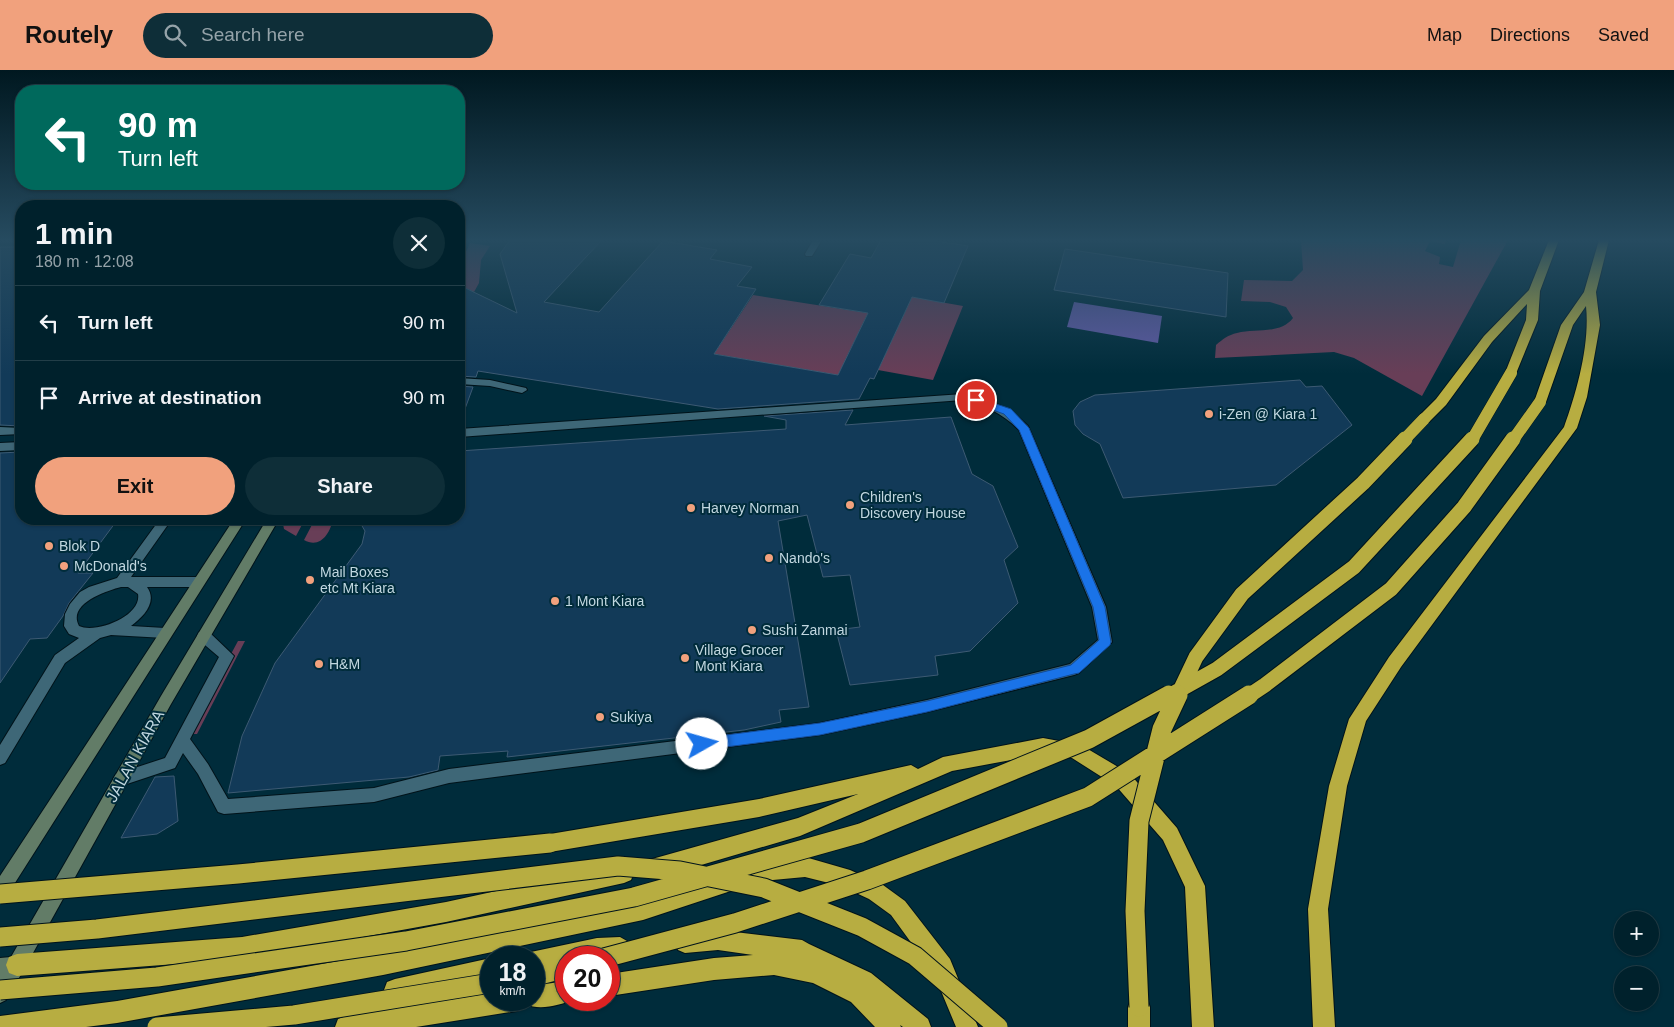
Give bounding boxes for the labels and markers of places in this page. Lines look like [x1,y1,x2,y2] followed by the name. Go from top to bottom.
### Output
[955,379,997,421] pin
[1219,406,1317,422] place label: i-Zen @ Kiara 1
[1203,408,1215,420] marker: i-Zen @ Kiara 1
[860,489,966,521] place label: Children's Discovery House
[844,499,856,511] marker: Children's Discovery House
[701,500,799,516] place label: Harvey Norman
[685,502,697,514] marker: Harvey Norman
[59,538,100,554] place label: Blok D
[43,540,55,552] marker: Blok D
[779,550,830,566] place label: Nando's
[763,552,775,564] marker: Nando's
[74,558,147,574] place label: McDonald's
[58,560,70,572] marker: McDonald's
[320,564,395,596] place label: Mail Boxes etc Mt Kiara
[304,574,316,586] marker: Mail Boxes etc Mt Kiara
[565,593,645,609] place label: 1 Mont Kiara
[549,595,561,607] marker: 1 Mont Kiara
[762,622,848,638] place label: Sushi Zanmai
[746,624,758,636] marker: Sushi Zanmai
[695,642,784,674] place label: Village Grocer Mont Kiara
[679,652,691,664] marker: Village Grocer Mont Kiara
[329,656,360,672] place label: H&M
[313,658,325,670] marker: H&M
[610,709,652,725] place label: Sukiya
[594,711,606,723] marker: Sukiya

